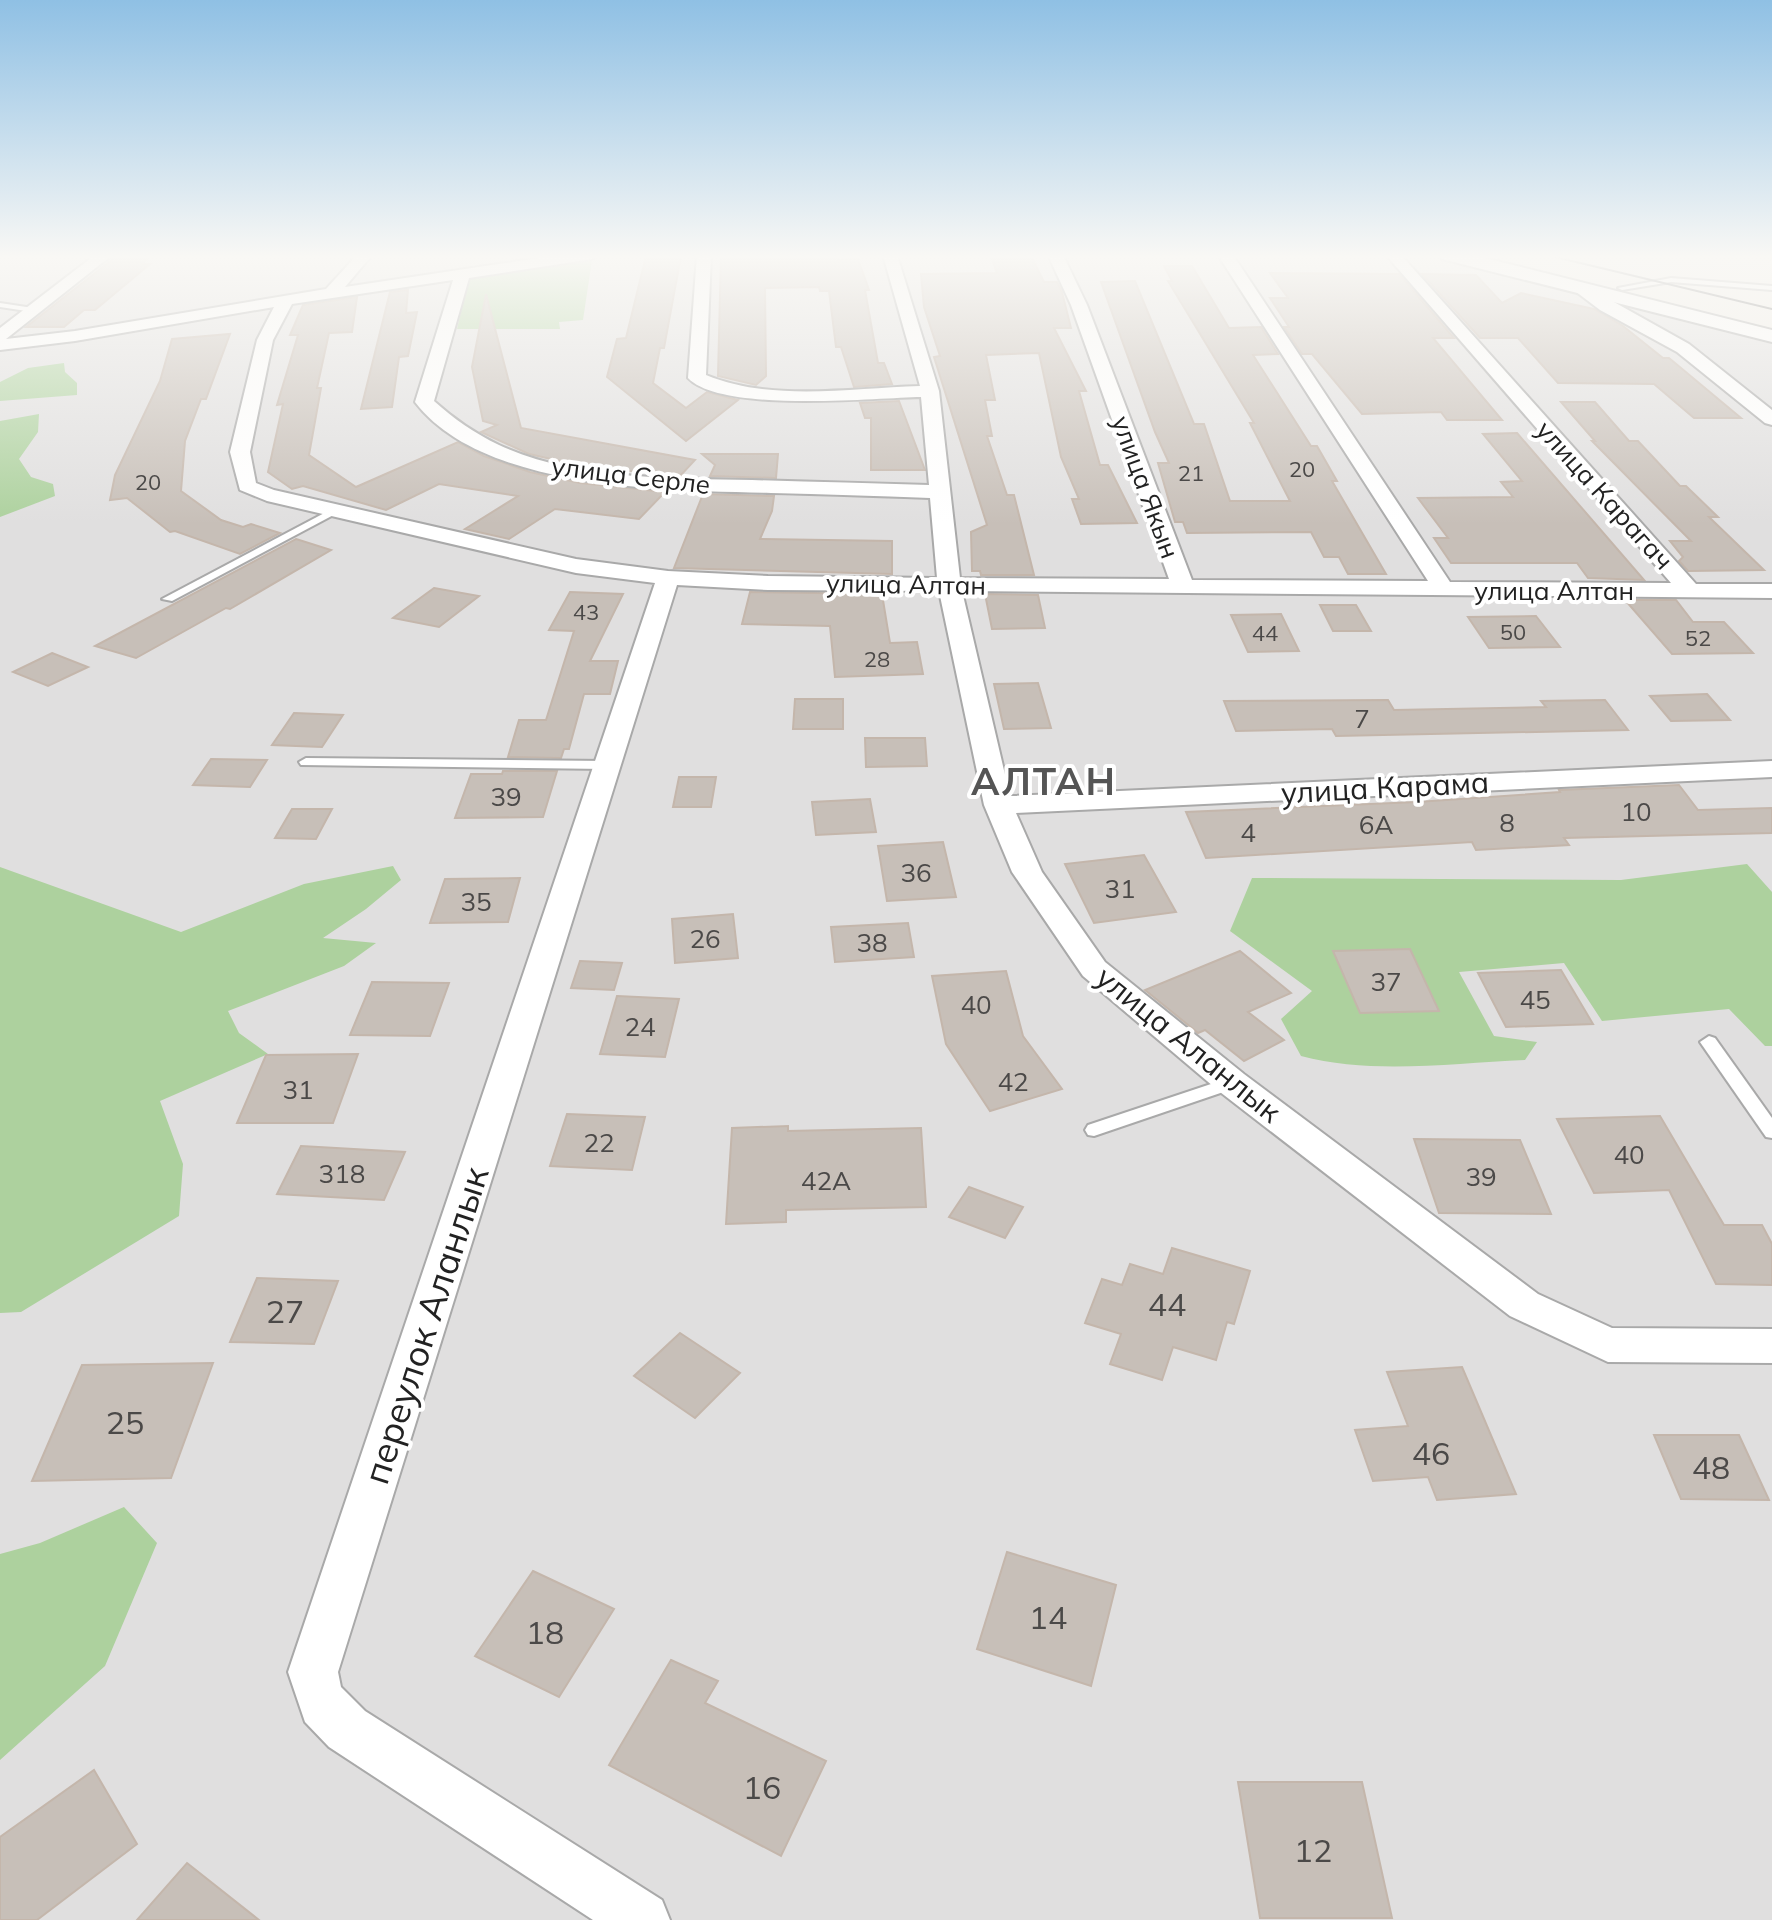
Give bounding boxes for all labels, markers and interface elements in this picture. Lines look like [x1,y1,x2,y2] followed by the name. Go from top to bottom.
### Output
[1105,411,1187,563] street label: улица Якын
[1529,414,1681,576] street label: улица Карагач
[550,449,712,501] street label: улица Серле
[1289,455,1315,483] house number: 20
[1178,459,1204,487] house number: 21
[135,468,161,496] house number: 20
[826,566,986,602] street label: улица Алтан
[1474,574,1634,607] street label: улица Алтан
[573,598,599,626] house number: 43
[1500,618,1526,646] house number: 50
[1252,619,1278,647] house number: 44
[1685,624,1711,652] house number: 52
[864,645,890,673] house number: 28
[1354,702,1370,735] house number: 7
[971,757,1117,805] district label: АЛТАН
[1280,763,1490,811] street label: улица Карама
[490,780,522,813] house number: 39
[1620,795,1652,828] house number: 10
[1499,806,1515,839] house number: 8
[1359,808,1393,841] house number: 6А
[1240,816,1256,849] house number: 4
[900,856,932,889] house number: 36
[1104,872,1136,905] house number: 31
[460,885,492,918] house number: 35
[689,922,721,955] house number: 26
[856,926,888,959] house number: 38
[1089,958,1290,1131] street label: улица Аланлык
[1370,965,1402,998] house number: 37
[1519,983,1551,1016] house number: 45
[960,988,992,1021] house number: 40
[624,1010,656,1043] house number: 24
[997,1065,1029,1098] house number: 42
[282,1073,314,1106] house number: 31
[583,1126,615,1159] house number: 22
[1613,1138,1645,1171] house number: 40
[319,1157,365,1190] house number: 318
[353,1160,498,1489] street label: переулок Аланлык
[1465,1160,1497,1193] house number: 39
[801,1164,851,1197] house number: 42А
[1148,1284,1186,1324] house number: 44
[266,1291,304,1331] house number: 27
[106,1402,144,1442] house number: 25
[1412,1433,1450,1473] house number: 46
[1692,1447,1730,1487] house number: 48
[1029,1597,1067,1637] house number: 14
[526,1612,564,1652] house number: 18
[743,1767,781,1807] house number: 16
[1294,1830,1332,1870] house number: 12

